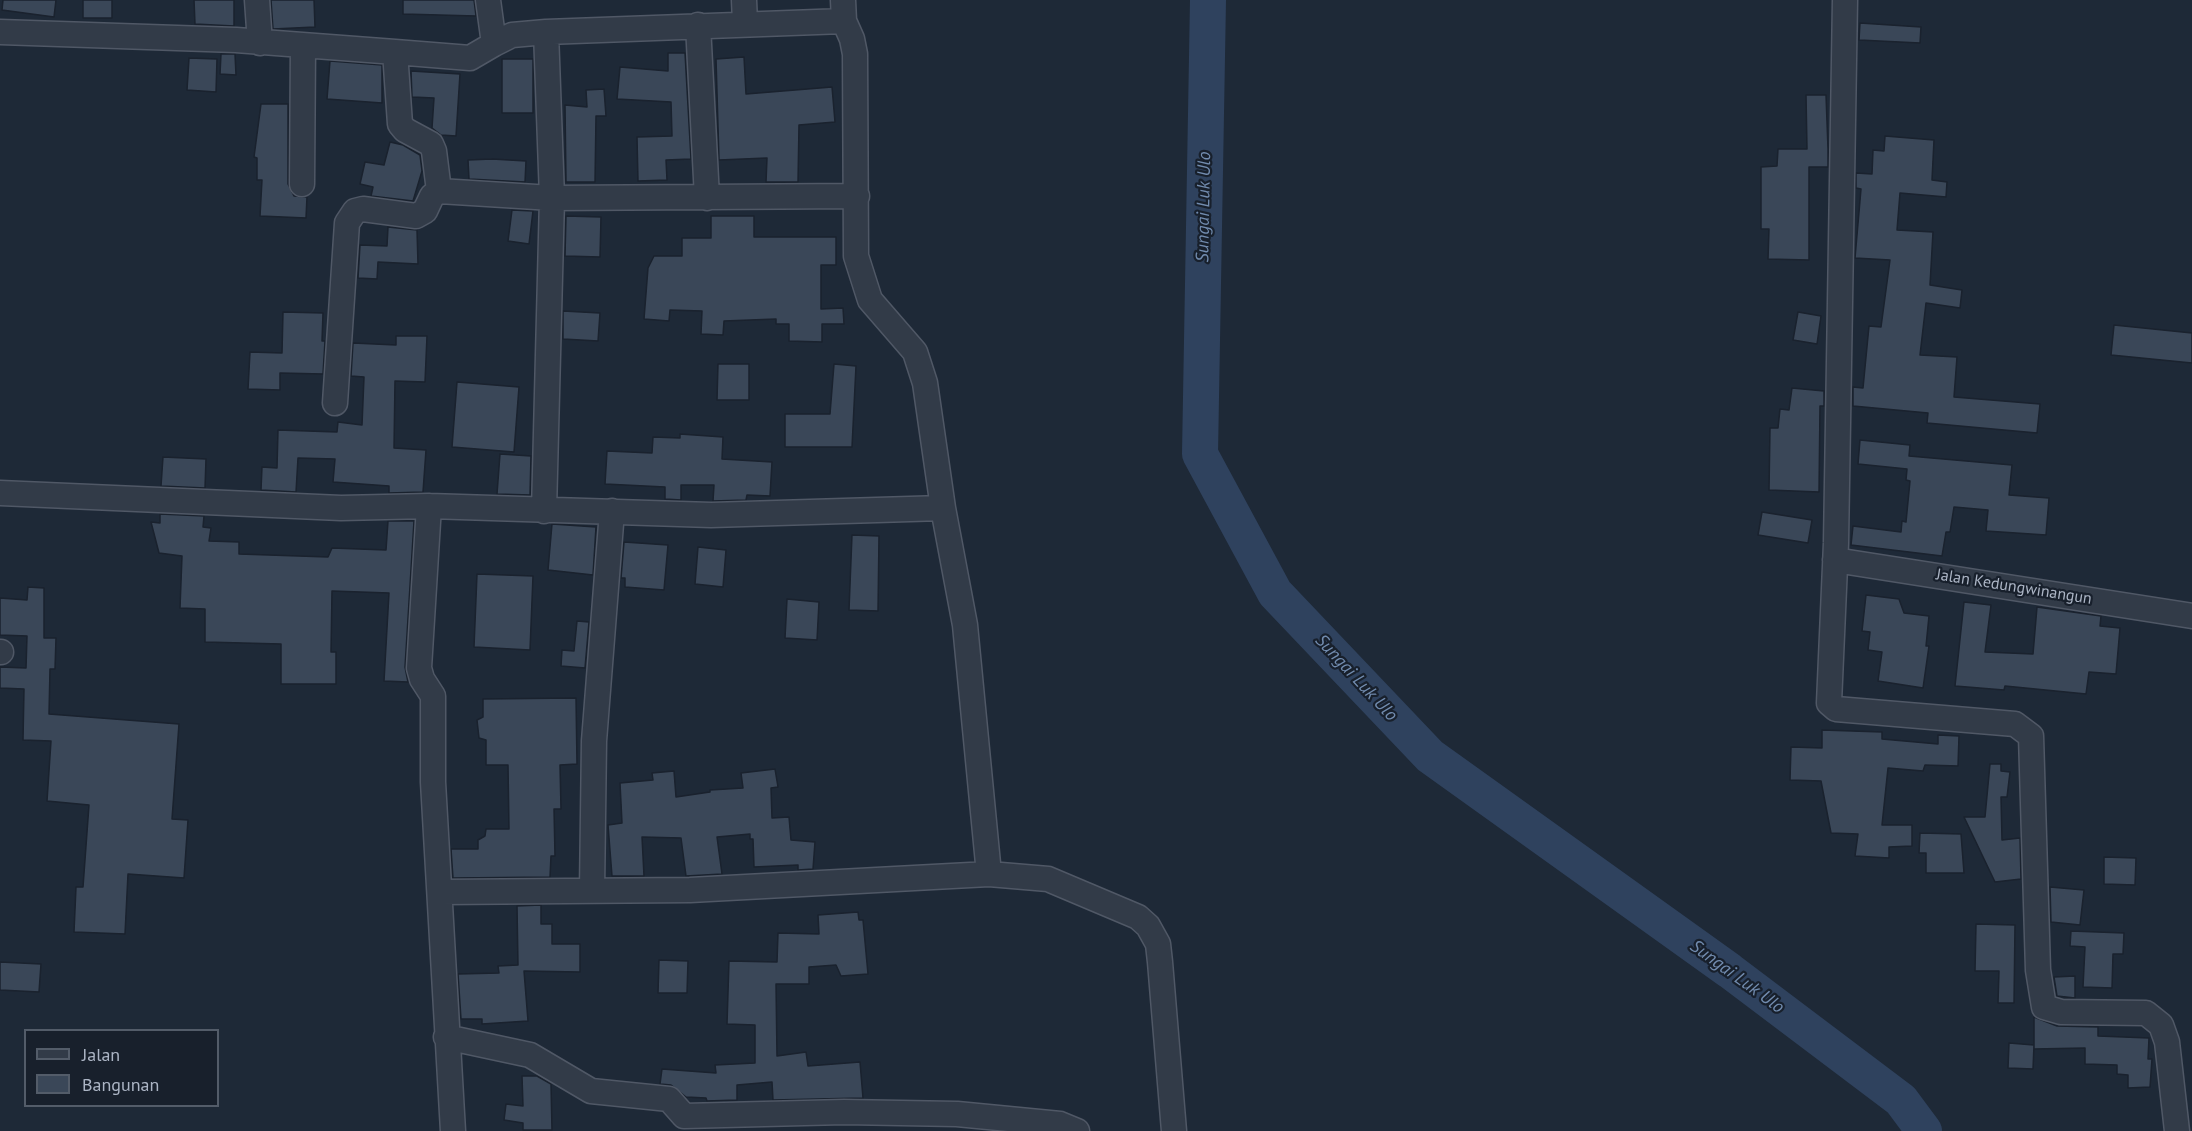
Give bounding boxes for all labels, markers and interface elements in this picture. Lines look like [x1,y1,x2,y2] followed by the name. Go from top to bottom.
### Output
[1192,151,1216,263] water label: Sungai Luk Ulo
[1935,565,2093,609] street label: Jalan Kedungwinangun
[1310,630,1402,726] water label: Sungai Luk Ulo
[1686,936,1788,1018] water label: Sungai Luk Ulo
[24,1029,219,1107] legend
[82,1043,120,1066] text: Jalan
[82,1073,159,1096] text: Bangunan

